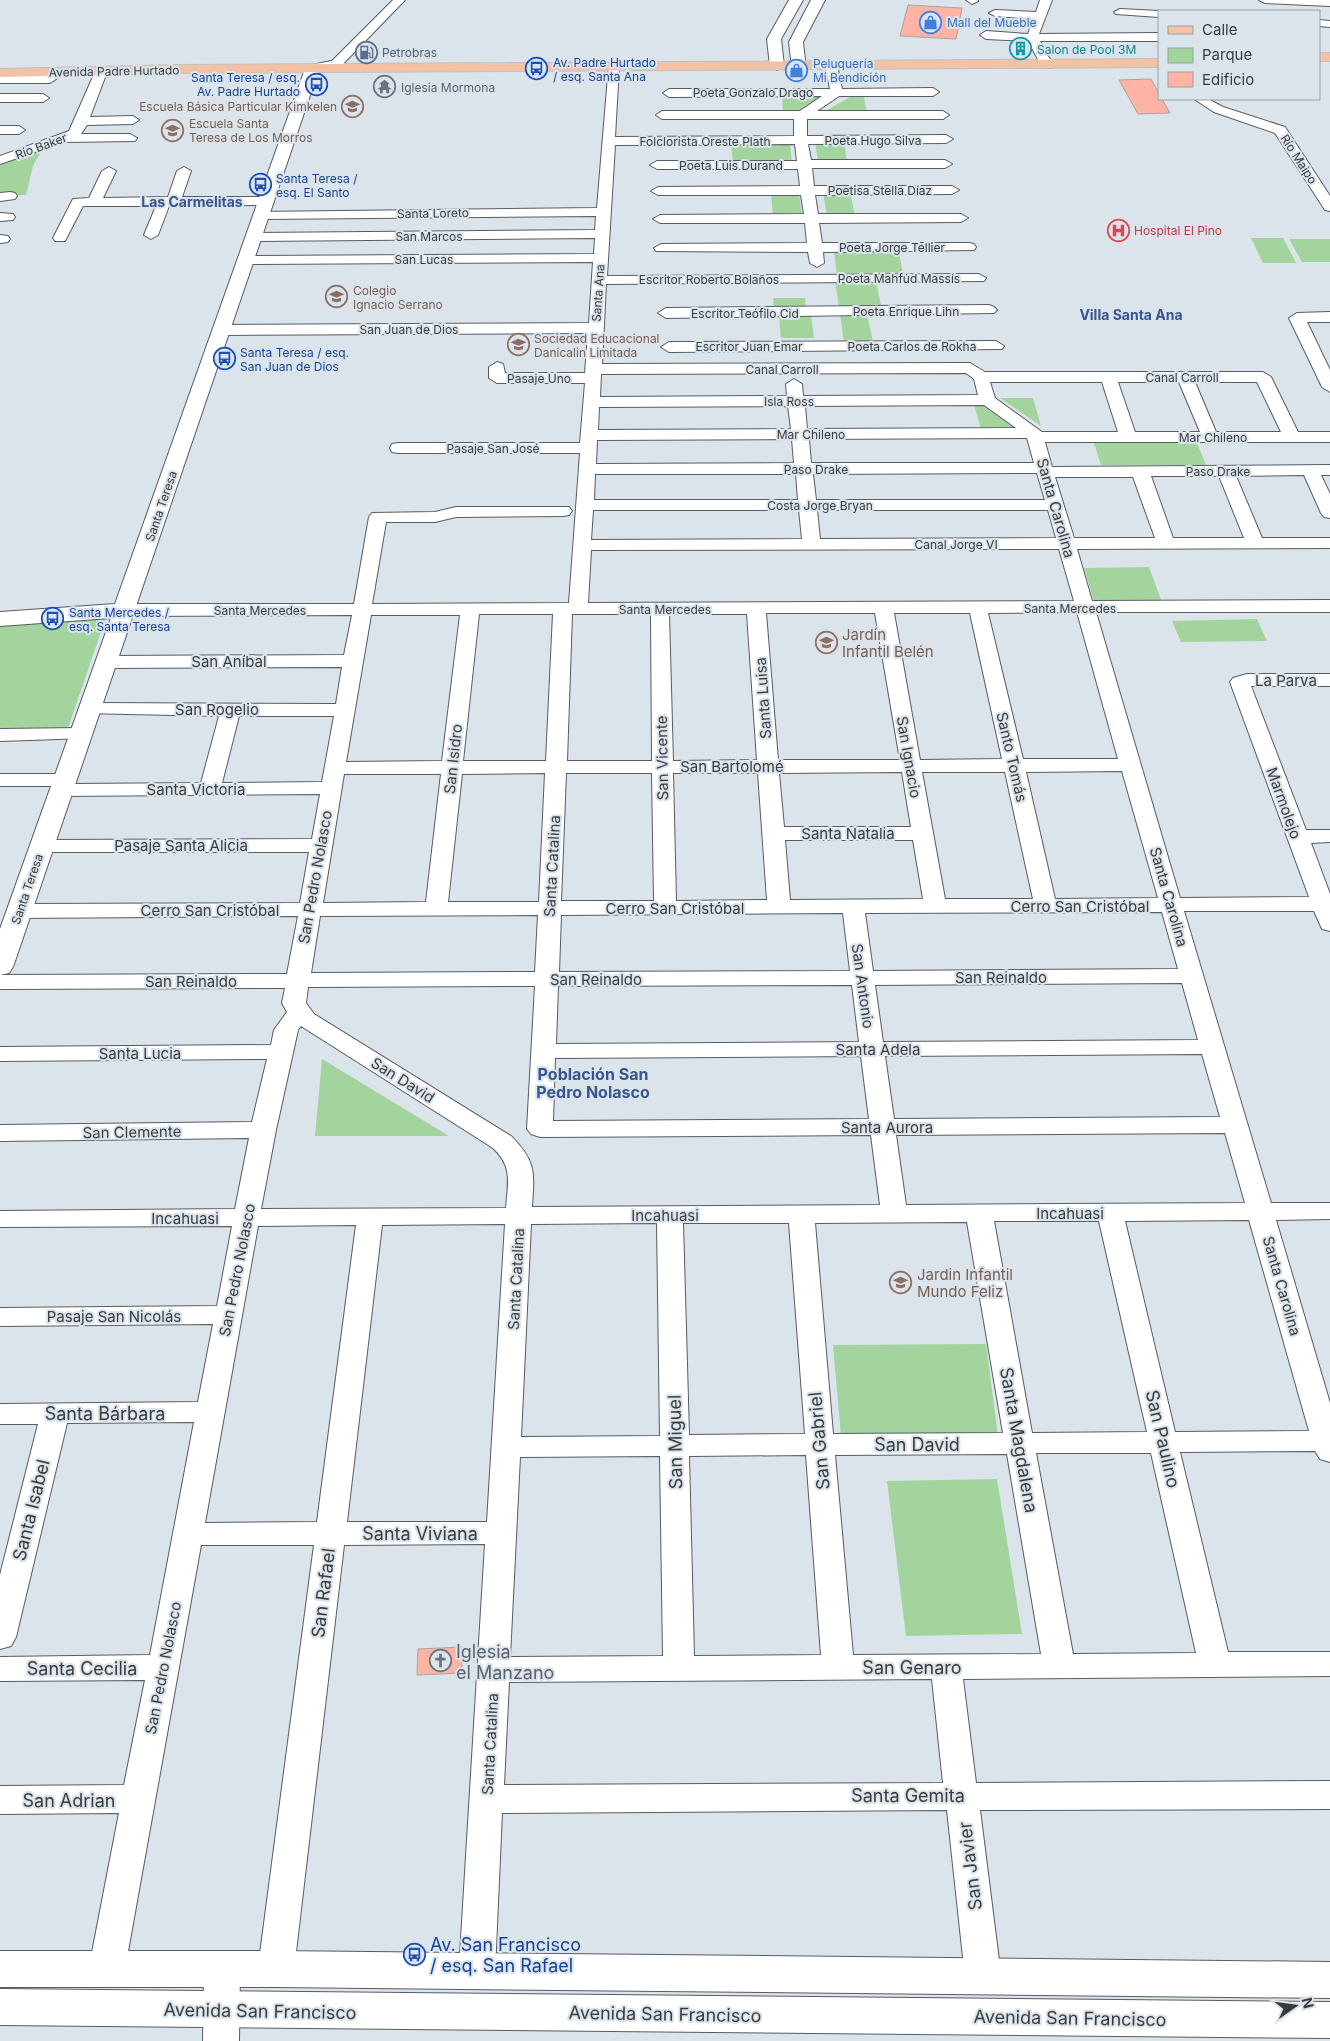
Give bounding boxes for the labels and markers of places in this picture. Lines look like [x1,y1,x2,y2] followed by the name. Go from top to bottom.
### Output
[919,10,943,34] shop icon: Mall del Mueble
[947,15,1037,30] place label: Mall del Mueble
[1009,37,1033,61] building icon: Salon de Pool 3M
[354,40,378,64] fuel station icon: Petrobras
[1037,42,1136,57] place label: Salon de Pool 3M
[382,45,437,60] place label: Petrobras
[553,55,656,84] place label: Av. Padre Hurtado / esq. Santa Ana
[813,56,886,85] place label: Peluquería Mi Bendición
[525,57,549,81] bus stop icon: Av. Padre Hurtado / esq. Santa Ana
[785,58,809,82] shop icon: Peluquería Mi Bendición
[191,70,300,99] place label: Santa Teresa / esq. Av. Padre Hurtado
[304,72,328,96] bus stop icon: Santa Teresa / esq. Av. Padre Hurtado
[373,75,397,99] temple icon: Iglesia Mormona
[401,80,495,95] place label: Iglesia Mormona
[341,94,365,118] school or university icon: Escuela Básica Particular Kimkelen
[139,99,337,114] place label: Escuela Básica Particular Kimkelen
[189,116,313,145] place label: Escuela Santa Teresa de Los Morros
[161,118,185,142] school or university icon: Escuela Santa Teresa de Los Morros
[276,171,358,200] place label: Santa Teresa / esq. El Santo
[248,173,272,197] bus stop icon: Santa Teresa / esq. El Santo
[1106,218,1130,242] hospital icon: Hospital El Pino
[1134,223,1222,238] place label: Hospital El Pino
[353,283,443,312] place label: Colegio Ignacio Serrano
[325,285,349,309] school or university icon: Colegio Ignacio Serrano
[534,331,660,360] place label: Sociedad Educacional Danicalin Limitada
[506,333,530,357] school or university icon: Sociedad Educacional Danicalin Limitada
[240,345,349,374] place label: Santa Teresa / esq. San Juan de Dios
[212,347,236,371] bus stop icon: Santa Teresa / esq. San Juan de Dios
[69,605,170,634] place label: Santa Mercedes / esq. Santa Teresa
[41,607,65,631] bus stop icon: Santa Mercedes / esq. Santa Teresa
[842,625,934,661] place label: Jardín Infantil Belén
[814,631,838,655] school or university icon: Jardín Infantil Belén
[917,1265,1013,1301] place label: Jardin Infantil Mundo Feliz
[889,1271,913,1295] school or university icon: Jardin Infantil Mundo Feliz
[456,1641,554,1683] place label: Iglesia el Manzano
[428,1649,452,1673] church icon: Iglesia el Manzano
[430,1934,581,1976] place label: Av. San Francisco / esq. San Rafael
[402,1942,426,1966] bus stop icon: Av. San Francisco / esq. San Rafael

